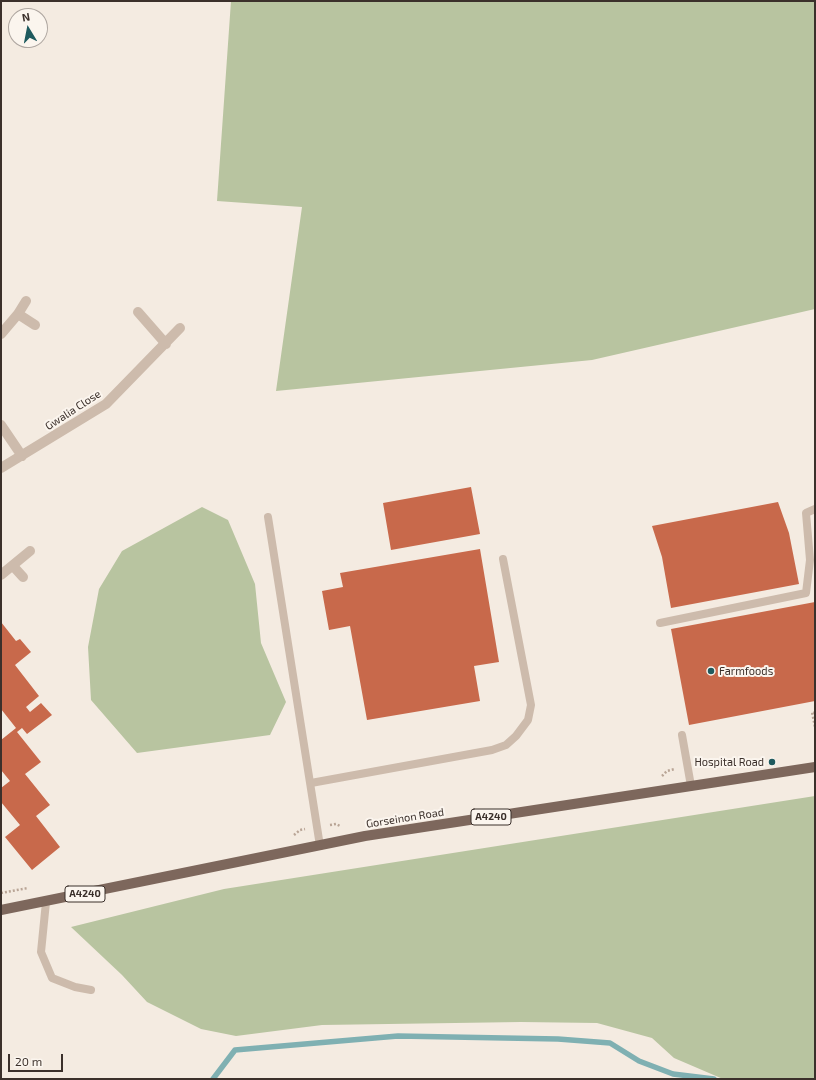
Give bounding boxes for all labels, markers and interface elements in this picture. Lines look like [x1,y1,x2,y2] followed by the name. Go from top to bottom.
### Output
[8,8,48,48] north arrow
[21,10,31,24] text: N
[43,387,103,433] street label: Gwalia Close
[719,664,773,678] place label: Farmfoods
[706,666,716,676] marker: Farmfoods
[694,755,764,769] place label: Hospital Road
[767,757,777,767] marker: Hospital Road
[365,805,445,831] street label: Gorseinon Road
[471,809,511,825] road number: A4240
[65,886,105,902] road number: A4240
[10,1046,65,1072] scale bar
[15,1054,42,1068] text: 20 m

